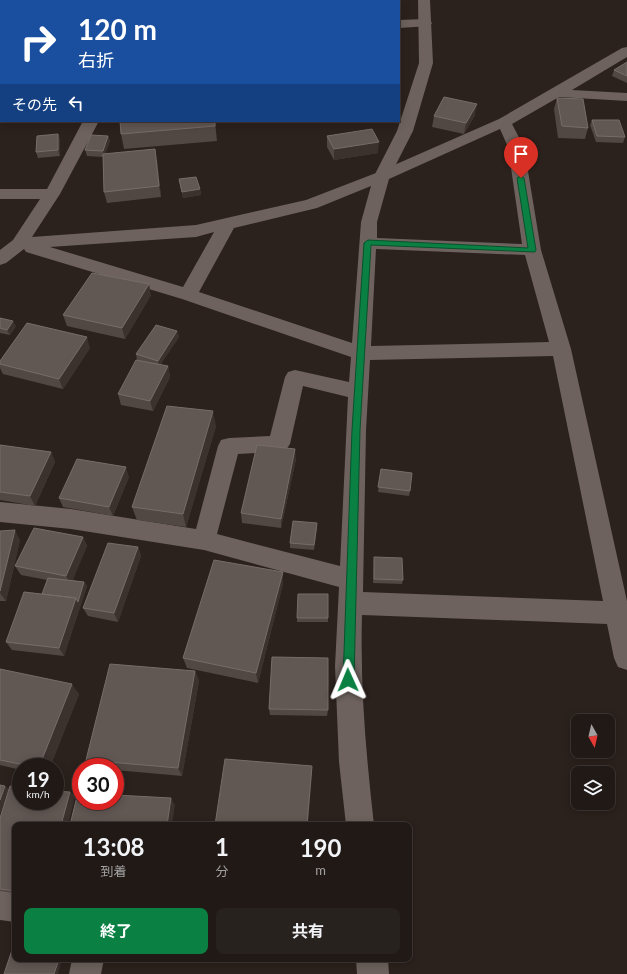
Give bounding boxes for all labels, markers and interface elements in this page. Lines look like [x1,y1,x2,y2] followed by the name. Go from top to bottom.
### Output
[78,12,157,46] text: 120 m
[12,16,64,68] icon: right
[78,49,114,71] text: 右折
[65,92,87,114] icon: left
[12,95,57,113] text: その先
[504,137,538,178] pin
[510,143,532,165] icon: arrive
[327,659,369,701] position arrow
[571,714,615,758] north arrow
[571,714,615,810] map controls
[72,758,124,810] speed limit sign: 30
[571,766,615,810] button: layers
[26,767,50,791] text: 19
[26,788,50,800] text: km/h
[83,832,144,861] text: 13:08
[215,832,229,861] text: 1
[300,833,341,862] text: 190
[315,862,326,878] text: m
[101,863,127,879] text: 到着
[216,863,229,879] text: 分
[24,908,208,954] button: 終了
[216,908,400,954] button: 共有

